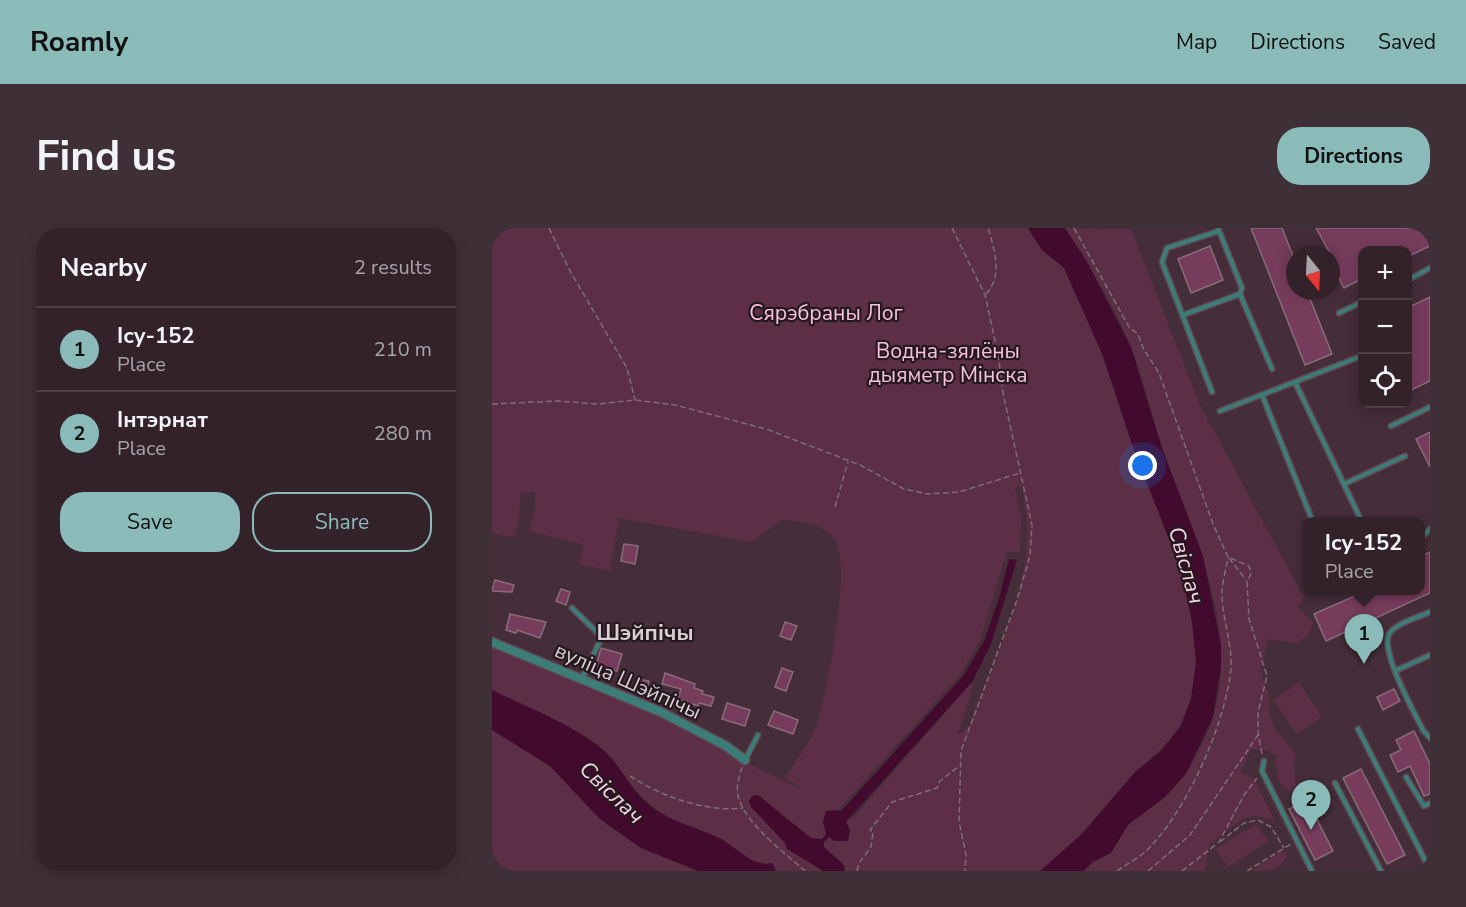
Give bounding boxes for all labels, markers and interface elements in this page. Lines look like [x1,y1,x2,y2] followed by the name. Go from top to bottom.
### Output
[30,23,128,61] text: Roamly
[1176,28,1217,56] text: Map
[1250,28,1345,56] text: Directions
[1378,28,1436,56] text: Saved
[1277,127,1430,185] button: Directions
[36,128,176,185] text: Find us
[1286,246,1340,300] north arrow
[1358,246,1412,408] map controls
[1358,246,1412,300] button: +
[60,250,147,285] text: Nearby
[354,254,432,281] text: 2 results
[749,299,903,327] park label: Сярэбраны Лог
[1358,300,1412,354] button: −
[117,321,195,351] text: Ісу-152
[74,336,86,363] text: 1
[374,336,432,363] text: 210 m
[868,337,1028,389] park label: Водна-зялёны дыяметр Мінска
[117,351,166,378] text: Place
[1358,354,1412,408] button: locate
[117,405,208,435] text: Інтэрнат
[74,420,86,447] text: 2
[374,420,432,447] text: 280 m
[117,435,166,462] text: Place
[1128,451,1157,480] your location
[60,492,240,552] button: Save
[252,492,432,552] button: Share
[1302,517,1425,595] popup
[1161,523,1211,607] water label: Свіслач
[1325,528,1402,558] text: Ісу-152
[1325,558,1374,585] text: Place
[1344,614,1384,664] pin: 1
[596,618,694,648] district label: Шэйпічы
[550,636,706,726] street label: вуліца Шэйпічы
[572,754,650,831] water label: Свіслач
[1292,780,1330,830] pin: 2

